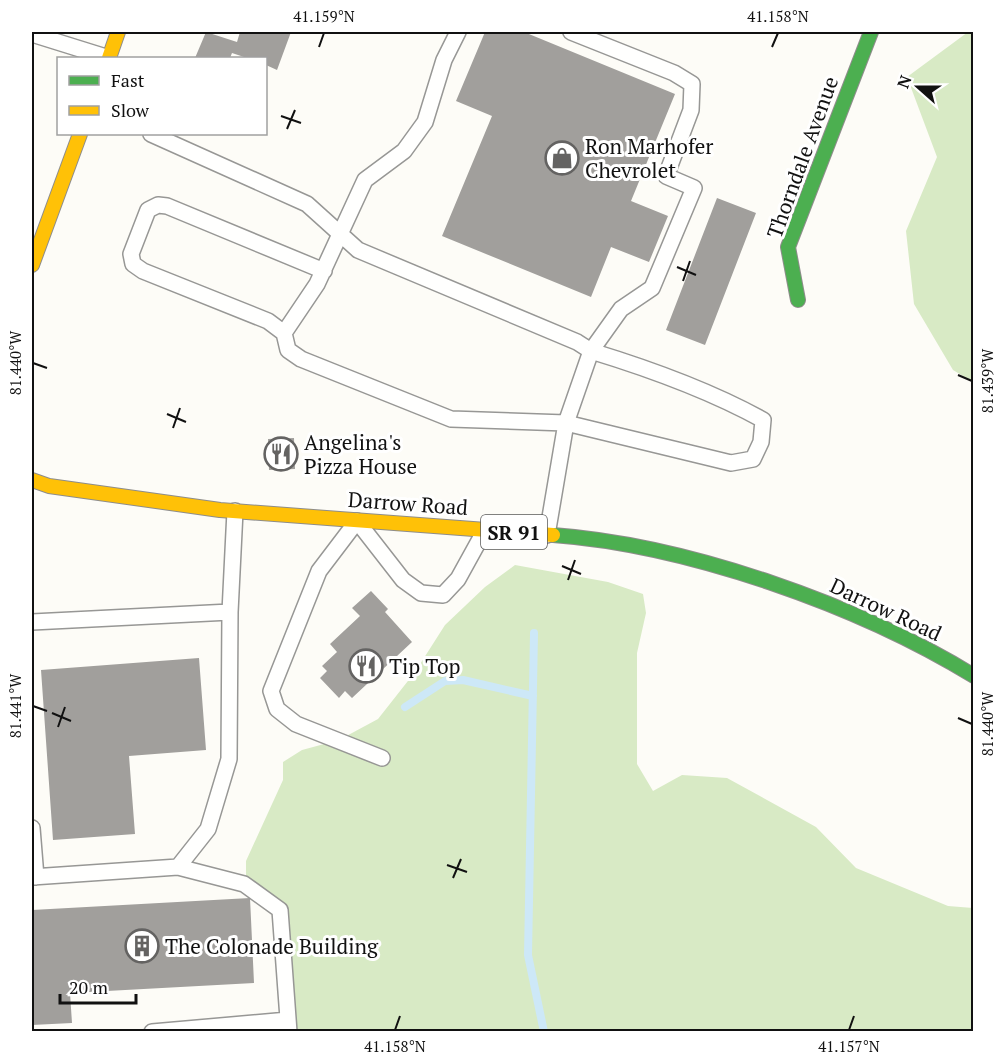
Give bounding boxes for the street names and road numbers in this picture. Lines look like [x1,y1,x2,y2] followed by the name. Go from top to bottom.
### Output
[760,72,844,242] street label: Thorndale Avenue
[347,485,469,521] street label: Darrow Road
[481,515,547,549] road number: SR 91
[826,571,947,647] street label: Darrow Road

